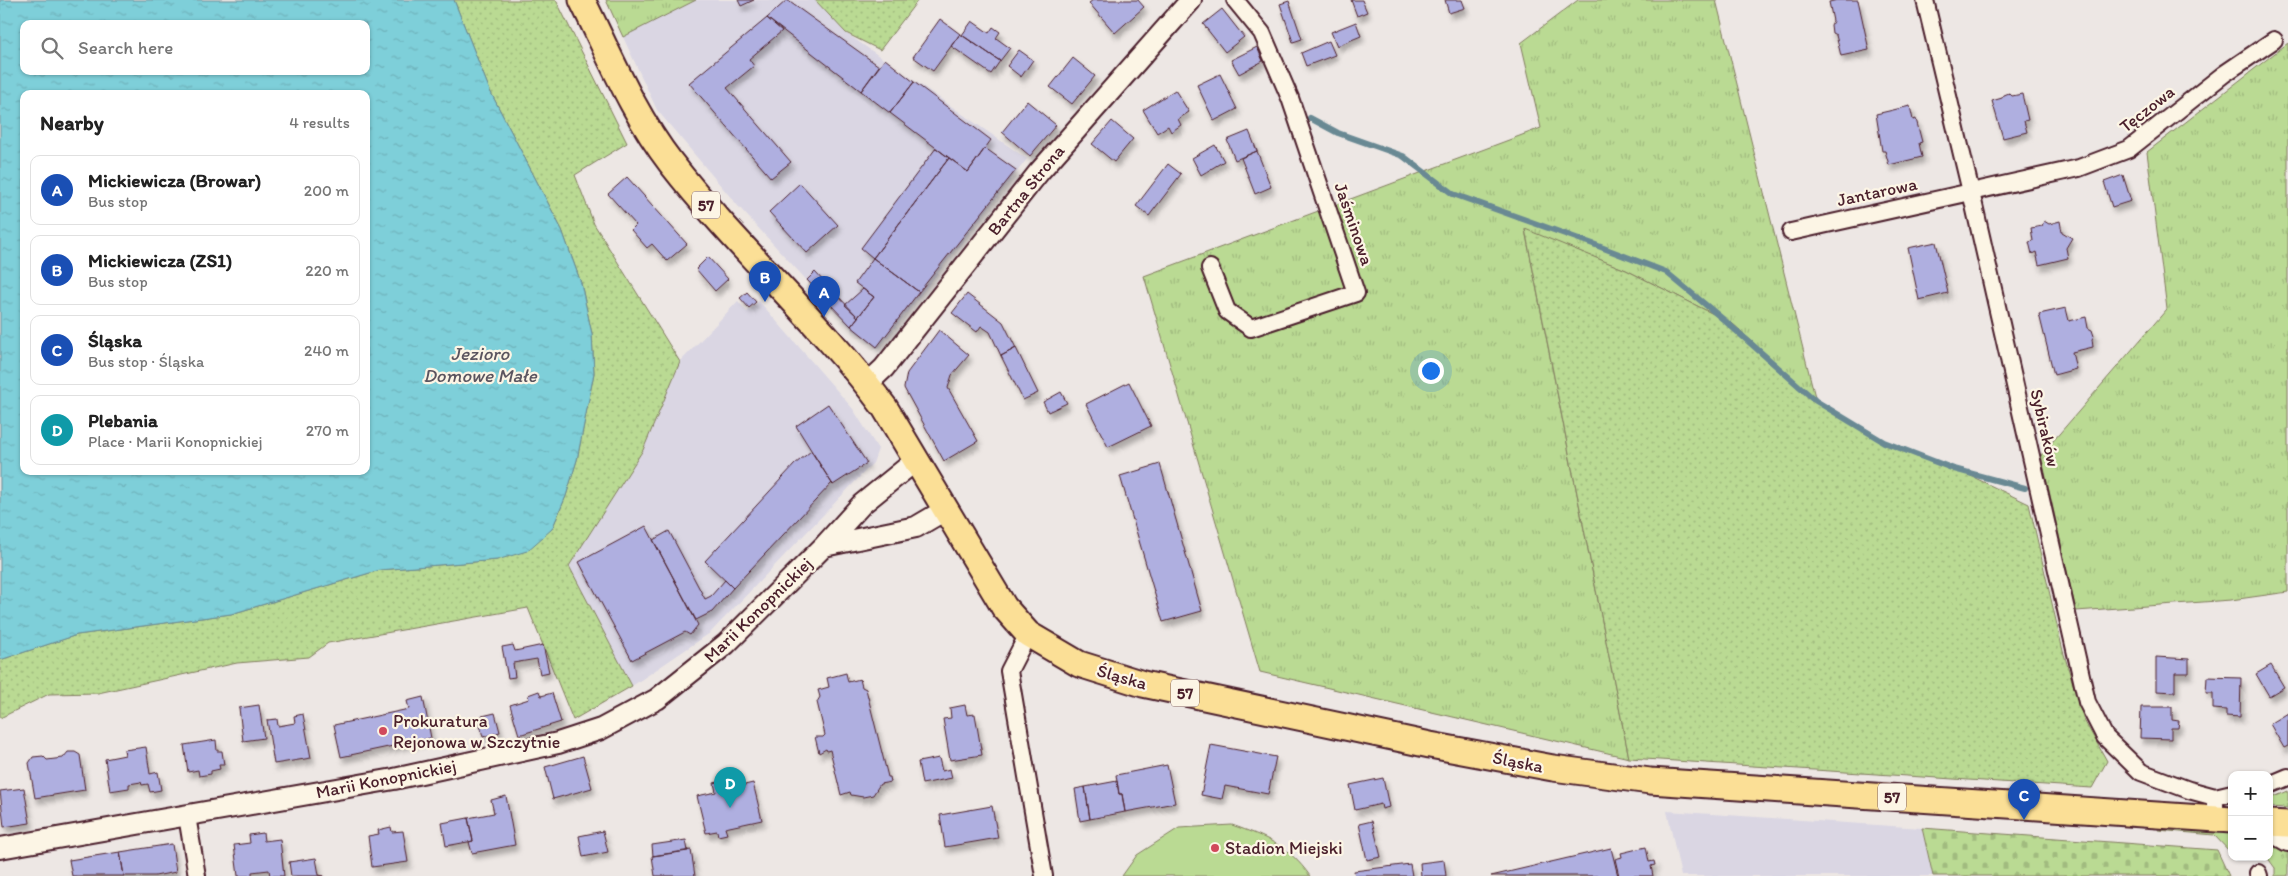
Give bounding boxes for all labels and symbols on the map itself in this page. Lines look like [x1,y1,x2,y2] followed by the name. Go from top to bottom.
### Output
[2115,81,2179,137] street label: Tęczowa
[983,140,1070,240] street label: Bartna Strona
[1835,173,1920,211] street label: Jantarowa
[1330,180,1379,269] street label: Jaśminowa
[692,192,720,218] road number: 57
[749,261,781,302] pin: B
[808,276,840,317] pin: A
[423,342,538,387] water label: Jezioro Domowe Małe
[1418,358,1444,384] your location
[2025,387,2065,469] street label: Sybiraków
[699,553,817,667] street label: Marii Konopnickiej
[1094,659,1150,695] street label: Śląska
[1171,680,1199,706] road number: 57
[393,710,560,753] place label: Prokuratura Rejonowa w Szczytnie
[377,725,389,737] marker: Prokuratura Rejonowa w Szczytnie
[1491,746,1546,778] street label: Śląska
[314,755,458,803] street label: Marii Konopnickiej
[714,767,746,808] pin: D
[2008,779,2040,820] pin: C
[1878,784,1906,810] road number: 57
[1225,837,1343,859] place label: Stadion Miejski
[1209,842,1221,854] marker: Stadion Miejski

